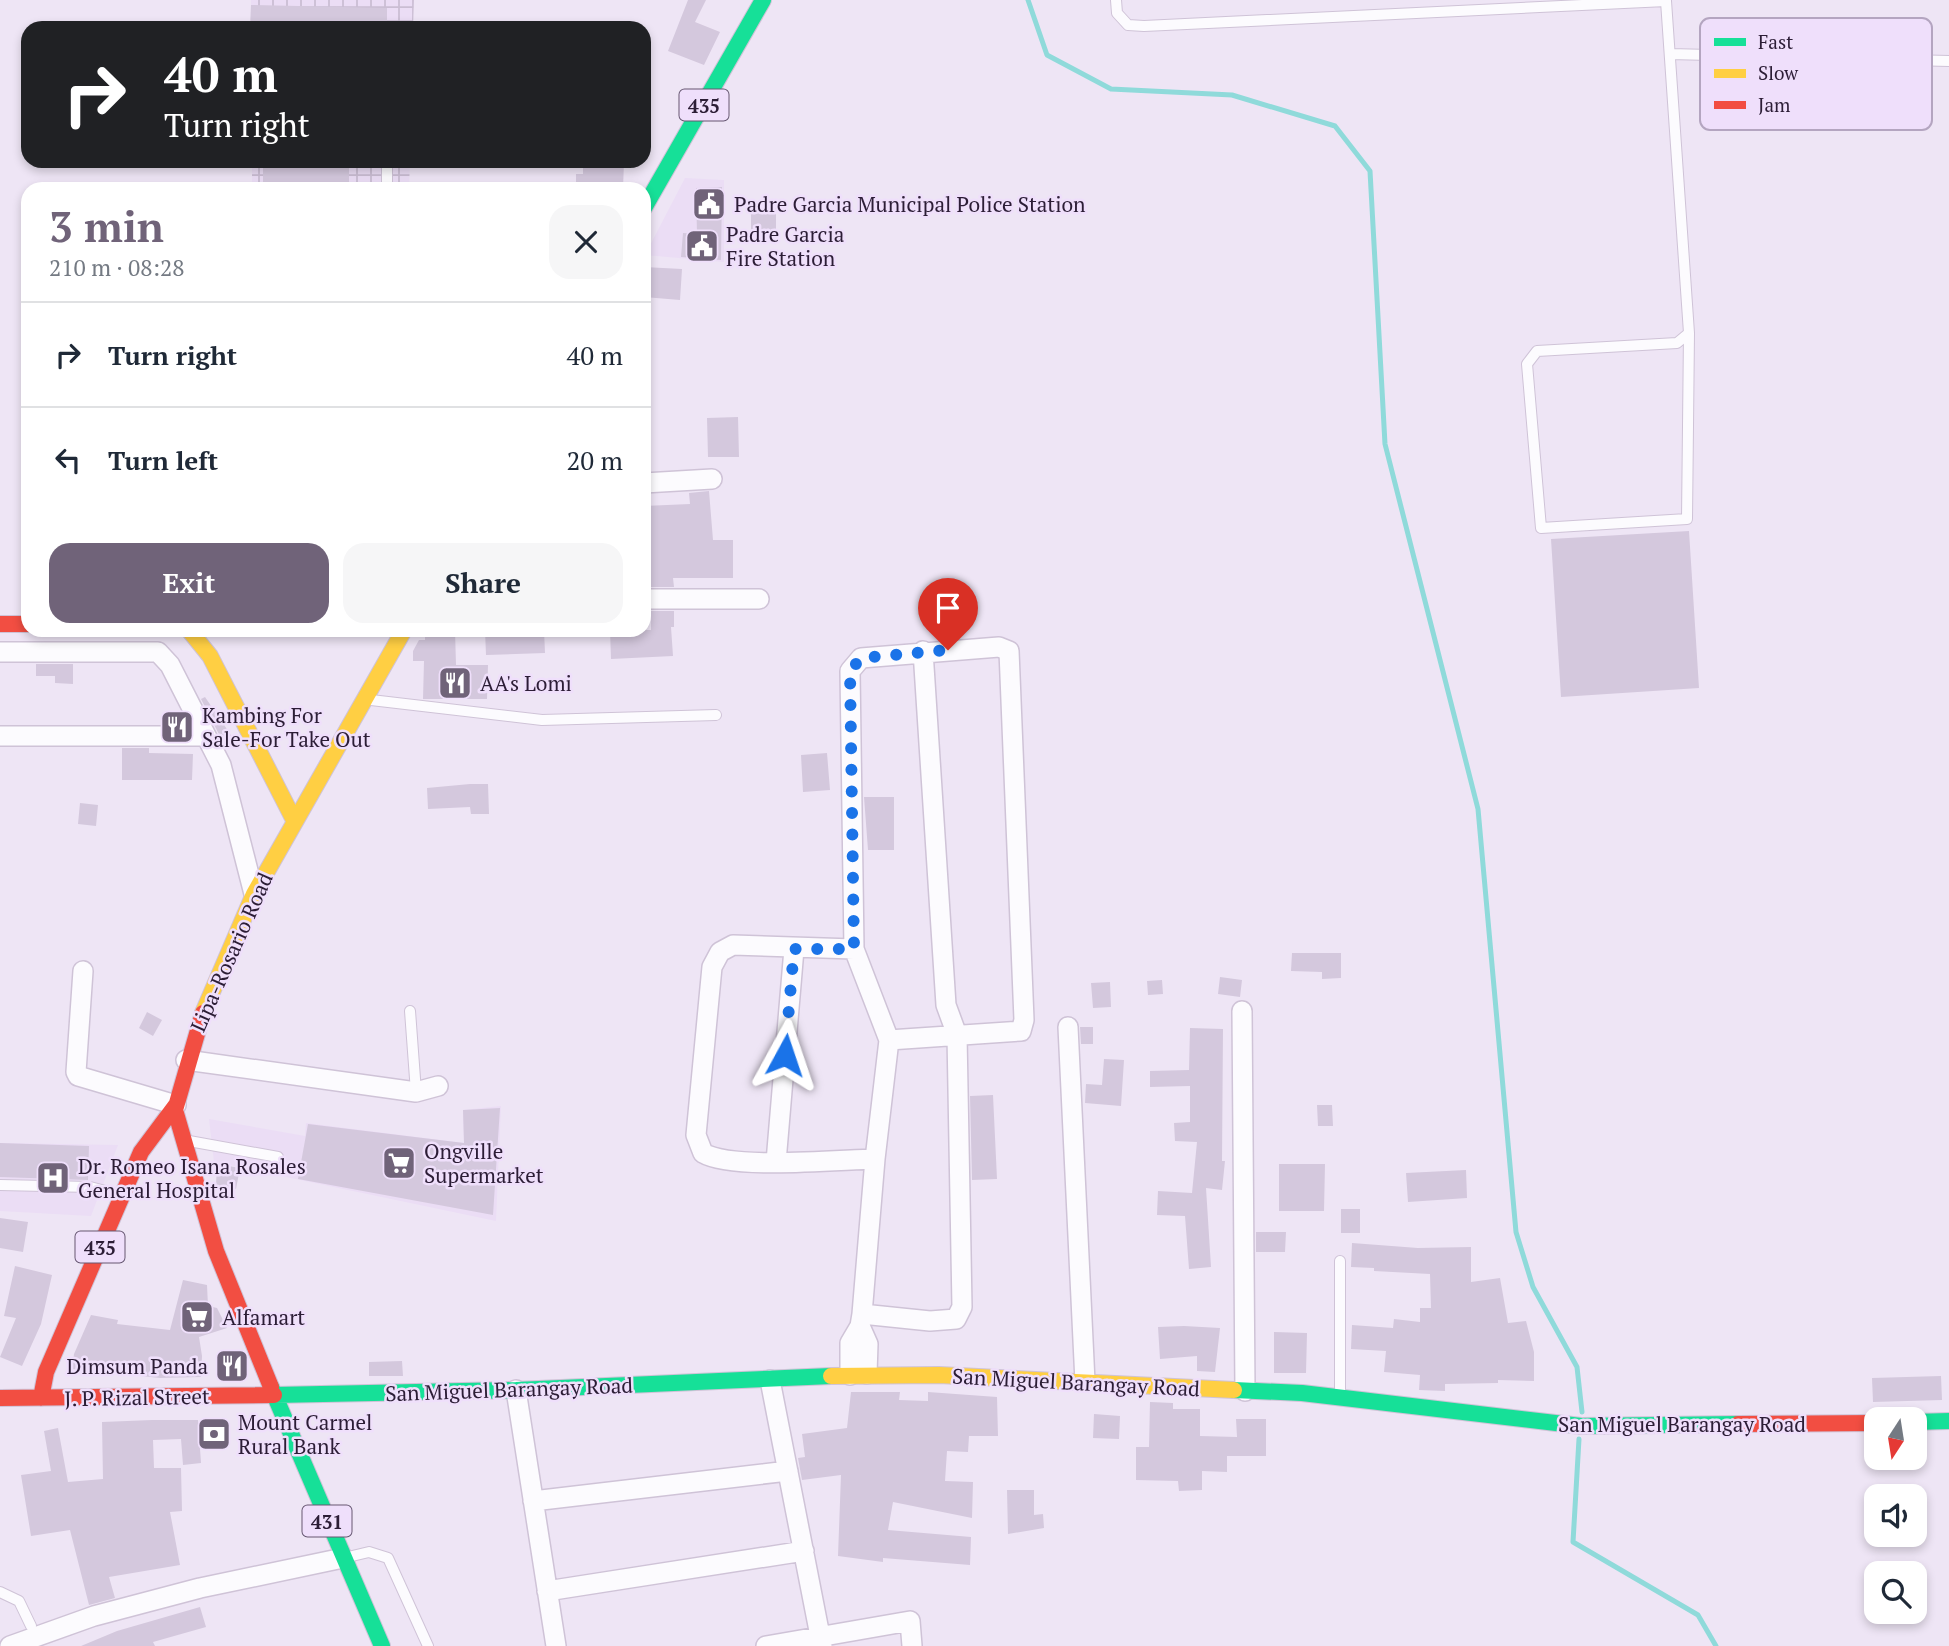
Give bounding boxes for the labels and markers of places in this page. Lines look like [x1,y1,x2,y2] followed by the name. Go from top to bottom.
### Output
[690,185,728,223] public building icon: Padre Garcia Municipal Police Station
[734,190,1086,218] place label: Padre Garcia Municipal Police Station
[726,220,845,272] place label: Padre Garcia Fire Station
[683,227,721,265] public building icon: Padre Garcia Fire Station
[918,578,978,650] pin
[436,664,474,702] restaurant icon: AA's Lomi
[480,669,572,697] place label: AA's Lomi
[202,701,371,753] place label: Kambing For Sale-For Take Out
[158,708,196,746] restaurant icon: Kambing For Sale-For Take Out
[424,1137,544,1189] place label: Ongville Supermarket
[380,1144,418,1182] supermarket icon: Ongville Supermarket
[78,1152,306,1204] place label: Dr. Romeo Isana Rosales General Hospital
[34,1159,72,1197] hospital icon: Dr. Romeo Isana Rosales General Hospital
[178,1298,216,1336] supermarket icon: Alfamart
[222,1303,305,1331] place label: Alfamart
[213,1347,251,1385] restaurant icon: Dimsum Panda
[66,1352,208,1380] place label: Dimsum Panda
[238,1408,372,1460] place label: Mount Carmel Rural Bank
[195,1415,233,1453] bank icon: Mount Carmel Rural Bank

